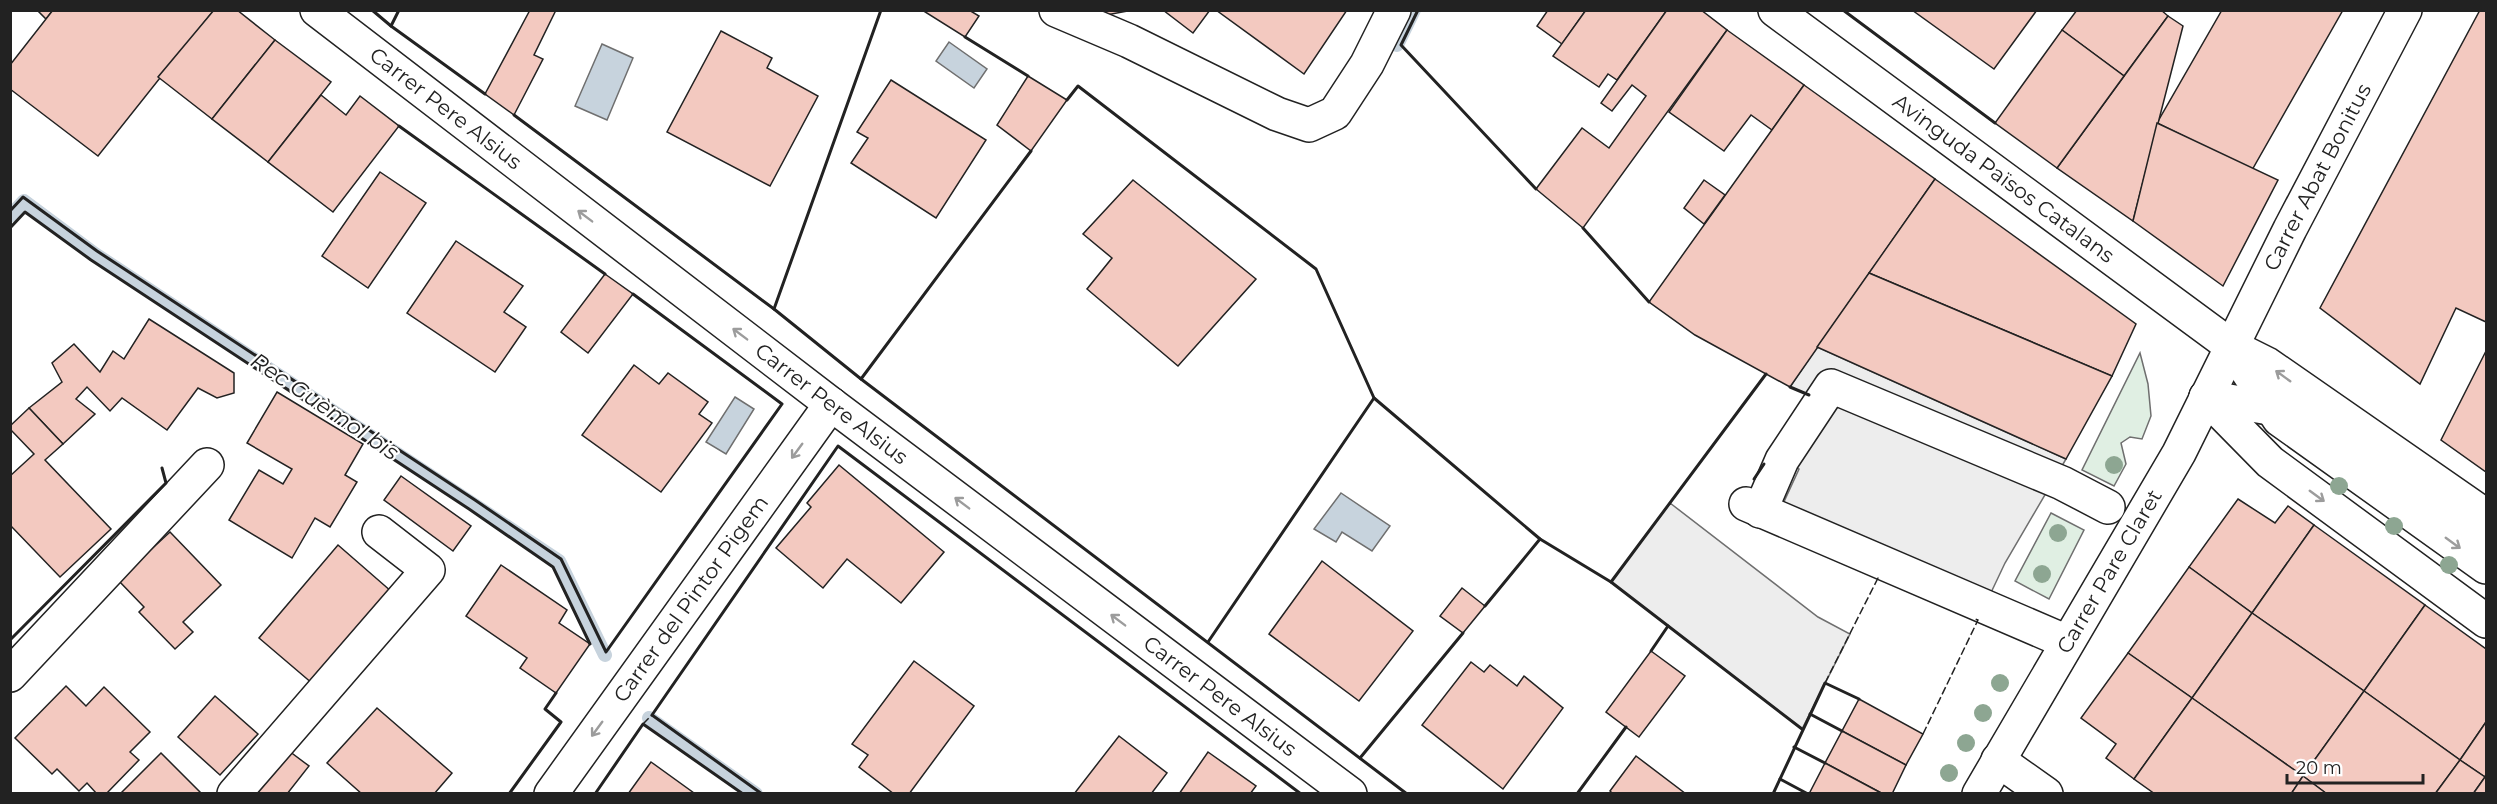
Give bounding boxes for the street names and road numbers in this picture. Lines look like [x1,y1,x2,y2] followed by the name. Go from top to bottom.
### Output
[365,42,527,174] street label: Carrer Pere Alsius
[2258,79,2376,275] street label: Carrer Abat Bonitus
[1888,88,2119,268] street label: Avinguda Països Catalans
[751,338,913,469] street label: Carrer Pere Alsius
[2051,485,2167,658] street label: Carrer Pare Claret
[608,491,773,707] street label: Carrer del Pintor Pigem
[1139,630,1302,761] street label: Carrer Pere Alsius

